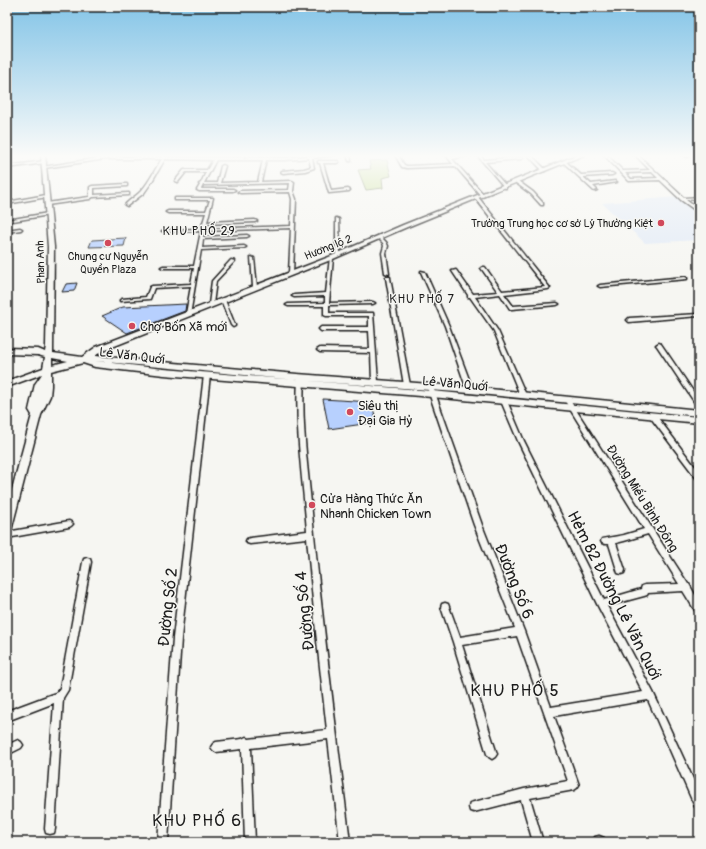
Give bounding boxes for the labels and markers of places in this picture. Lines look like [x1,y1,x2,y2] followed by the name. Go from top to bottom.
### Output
[471,217,654,230] place label: Trường Trung học cơ sở Lý Thường Kiệt
[656,218,666,228] marker: Trường Trung học cơ sở Lý Thường Kiệt
[103,238,113,248] marker: Chung cư Nguyễn Quyền Plaza
[68,249,148,276] place label: Chung cư Nguyễn Quyền Plaza
[140,319,227,335] place label: Chợ Bốn Xã mới
[127,321,137,331] marker: Chợ Bốn Xã mới
[358,398,412,429] place label: Siêu thị Đại Gia Hỷ
[345,407,355,417] marker: Siêu thị Đại Gia Hỷ
[320,491,431,522] place label: Cửa Hàng Thức Ăn Nhanh Chicken Town
[307,500,317,510] marker: Cửa Hàng Thức Ăn Nhanh Chicken Town

